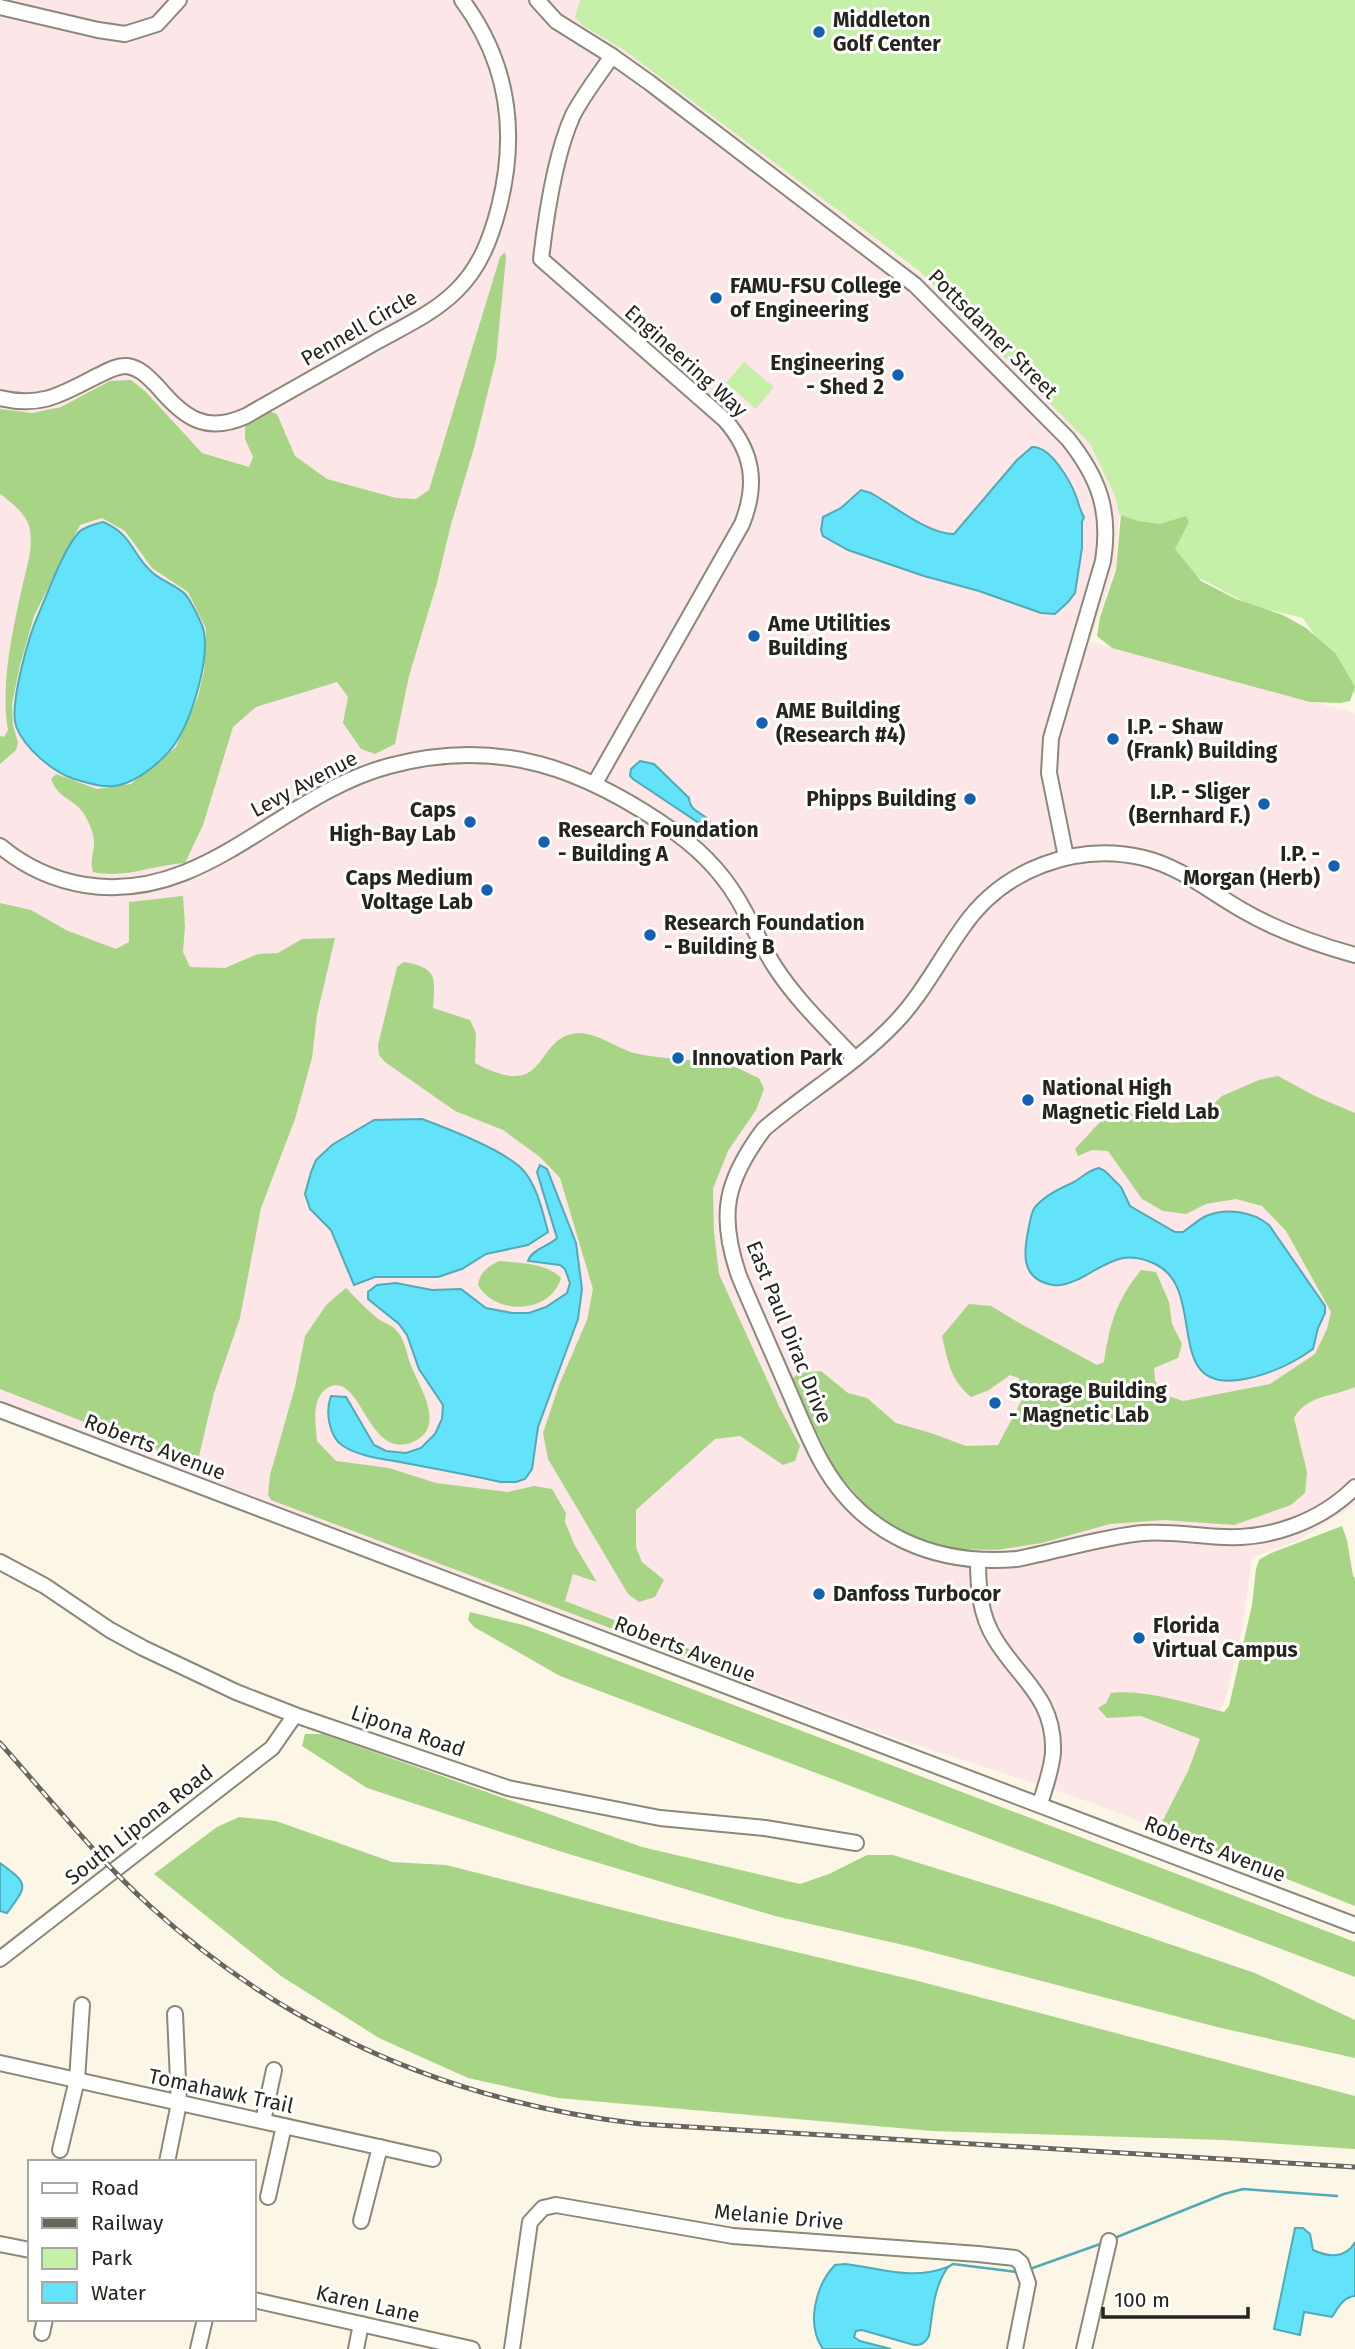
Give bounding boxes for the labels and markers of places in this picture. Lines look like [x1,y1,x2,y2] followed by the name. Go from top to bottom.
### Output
[833,7,941,57] place label: Middleton Golf Center
[811,24,827,40] marker: Middleton Golf Center
[730,273,902,323] place label: FAMU-FSU College of Engineering
[708,290,724,306] marker: FAMU-FSU College of Engineering
[770,350,884,400] place label: Engineering - Shed 2
[890,367,906,383] marker: Engineering - Shed 2
[767,611,890,661] place label: Ame Utilities Building
[746,628,762,644] marker: Ame Utilities Building
[775,698,906,748] place label: AME Building (Research #4)
[1127,714,1278,764] place label: I.P. - Shaw (Frank) Building
[754,715,770,731] marker: AME Building (Research #4)
[1105,731,1121,747] marker: I.P. - Shaw (Frank) Building
[1129,779,1251,829] place label: I.P. - Sliger (Bernhard F.)
[806,786,956,812] place label: Phipps Building
[962,791,978,807] marker: Phipps Building
[1256,796,1272,812] marker: I.P. - Sliger (Bernhard F.)
[329,797,456,847] place label: Caps High-Bay Lab
[462,814,478,830] marker: Caps High-Bay Lab
[558,817,759,867] place label: Research Foundation - Building A
[536,834,552,850] marker: Research Foundation - Building A
[1183,841,1320,891] place label: I.P. - Morgan (Herb)
[1326,858,1342,874] marker: I.P. - Morgan (Herb)
[346,865,473,915] place label: Caps Medium Voltage Lab
[479,882,495,898] marker: Caps Medium Voltage Lab
[664,910,865,960] place label: Research Foundation - Building B
[642,927,658,943] marker: Research Foundation - Building B
[692,1045,843,1071] place label: Innovation Park
[670,1050,686,1066] marker: Innovation Park
[1042,1075,1220,1125] place label: National High Magnetic Field Lab
[1020,1092,1036,1108] marker: National High Magnetic Field Lab
[1009,1378,1167,1428] place label: Storage Building - Magnetic Lab
[987,1395,1003,1411] marker: Storage Building - Magnetic Lab
[833,1581,1001,1607] place label: Danfoss Turbocor
[811,1586,827,1602] marker: Danfoss Turbocor
[1152,1613,1298,1663] place label: Florida Virtual Campus
[1131,1630,1147,1646] marker: Florida Virtual Campus

